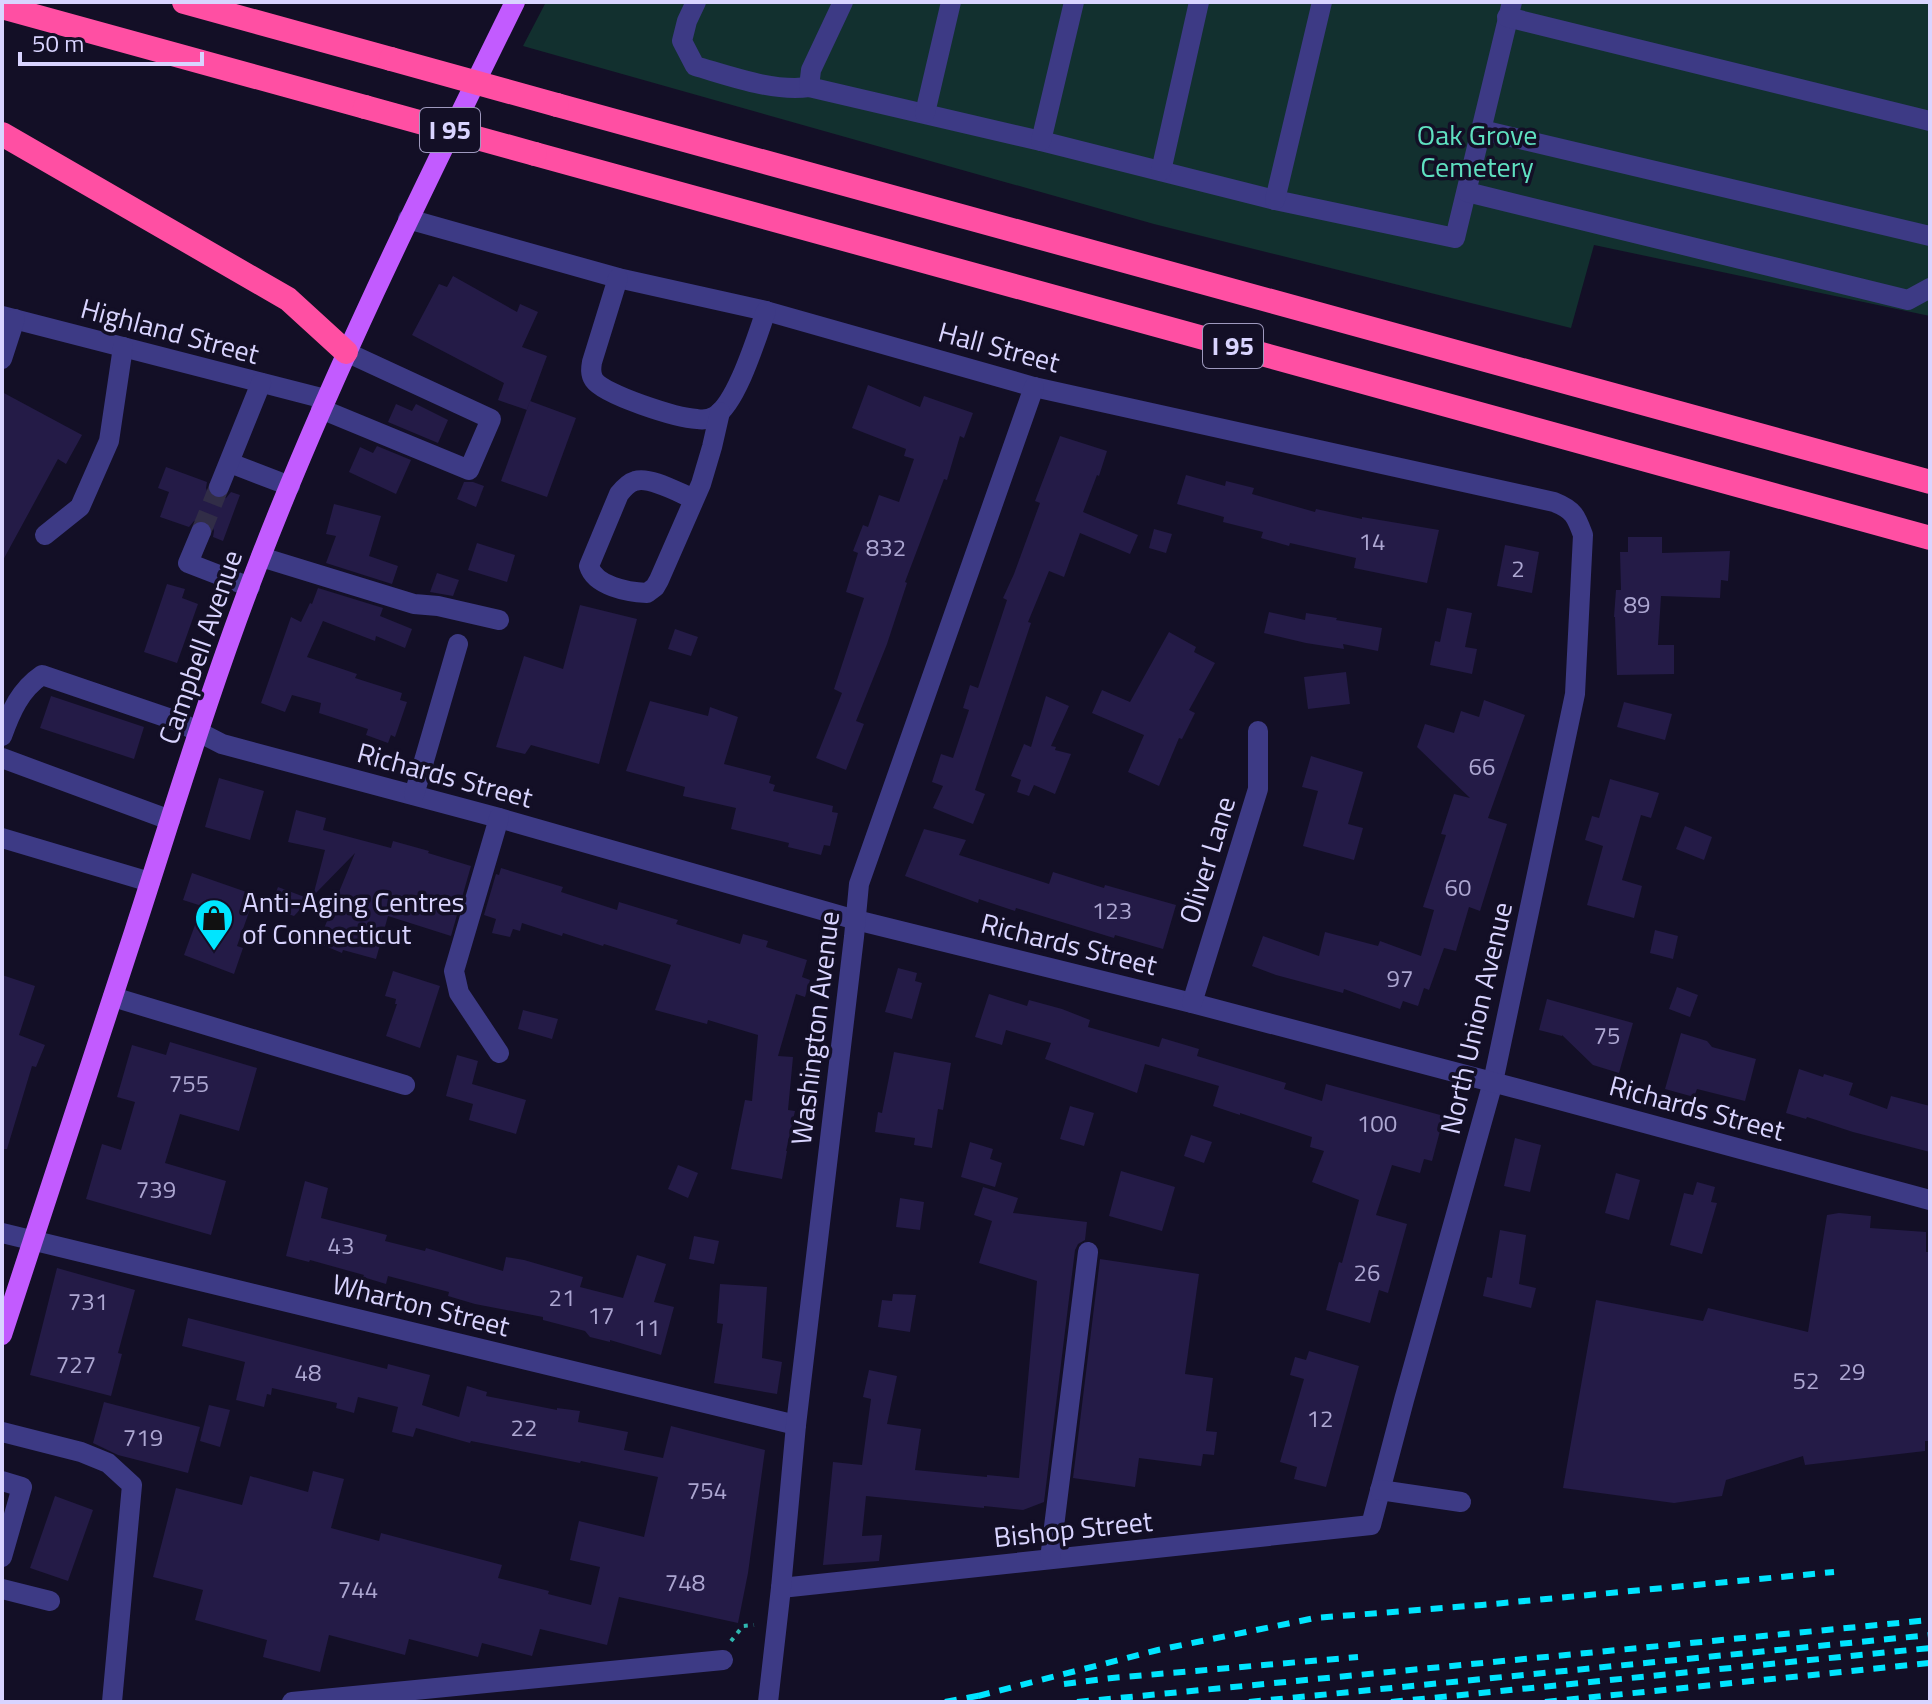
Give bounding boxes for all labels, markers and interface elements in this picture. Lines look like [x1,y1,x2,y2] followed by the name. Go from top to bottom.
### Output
[20,16,202,66] scale bar
[32,25,84,61] text: 50 m
[420,108,480,152] road number: I 95
[1417,113,1537,188] park label: Oak Grove Cemetery
[76,286,264,375] street label: Highland Street
[934,310,1065,383] street label: Hall Street
[1203,324,1263,368] road number: I 95
[1359,523,1385,559] house number: 14
[866,529,906,565] house number: 832
[146,544,253,750] street label: Campbell Avenue
[1511,550,1525,586] house number: 2
[1624,586,1650,622] house number: 89
[353,730,538,819] street label: Richards Street
[1469,748,1495,784] house number: 66
[1167,791,1246,929] street label: Oliver Lane
[1445,869,1471,905] house number: 60
[242,880,465,955] place label: Anti-Aging Centres of Connecticut
[1092,892,1132,928] house number: 123
[193,897,235,952] shop icon: Anti-Aging Centres of Connecticut
[1428,898,1523,1138] street label: North Union Avenue
[977,901,1162,986] street label: Richards Street
[779,908,850,1147] street label: Washington Avenue
[1387,960,1413,996] house number: 97
[1594,1017,1620,1053] house number: 75
[1605,1063,1790,1152] street label: Richards Street
[169,1065,209,1101] house number: 755
[1357,1105,1397,1141] house number: 100
[136,1171,176,1207] house number: 739
[328,1227,354,1263] house number: 43
[1354,1254,1380,1290] house number: 26
[328,1262,515,1347] street label: Wharton Street
[549,1279,575,1315] house number: 21
[68,1283,108,1319] house number: 731
[588,1297,614,1333] house number: 17
[634,1309,660,1345] house number: 11
[56,1346,96,1382] house number: 727
[1839,1353,1865,1389] house number: 29
[295,1354,321,1390] house number: 48
[1793,1362,1819,1398] house number: 52
[1307,1400,1333,1436] house number: 12
[511,1409,537,1445] house number: 22
[123,1419,163,1455] house number: 719
[687,1472,727,1508] house number: 754
[991,1499,1155,1558] street label: Bishop Street
[665,1564,705,1600] house number: 748
[338,1571,378,1607] house number: 744

